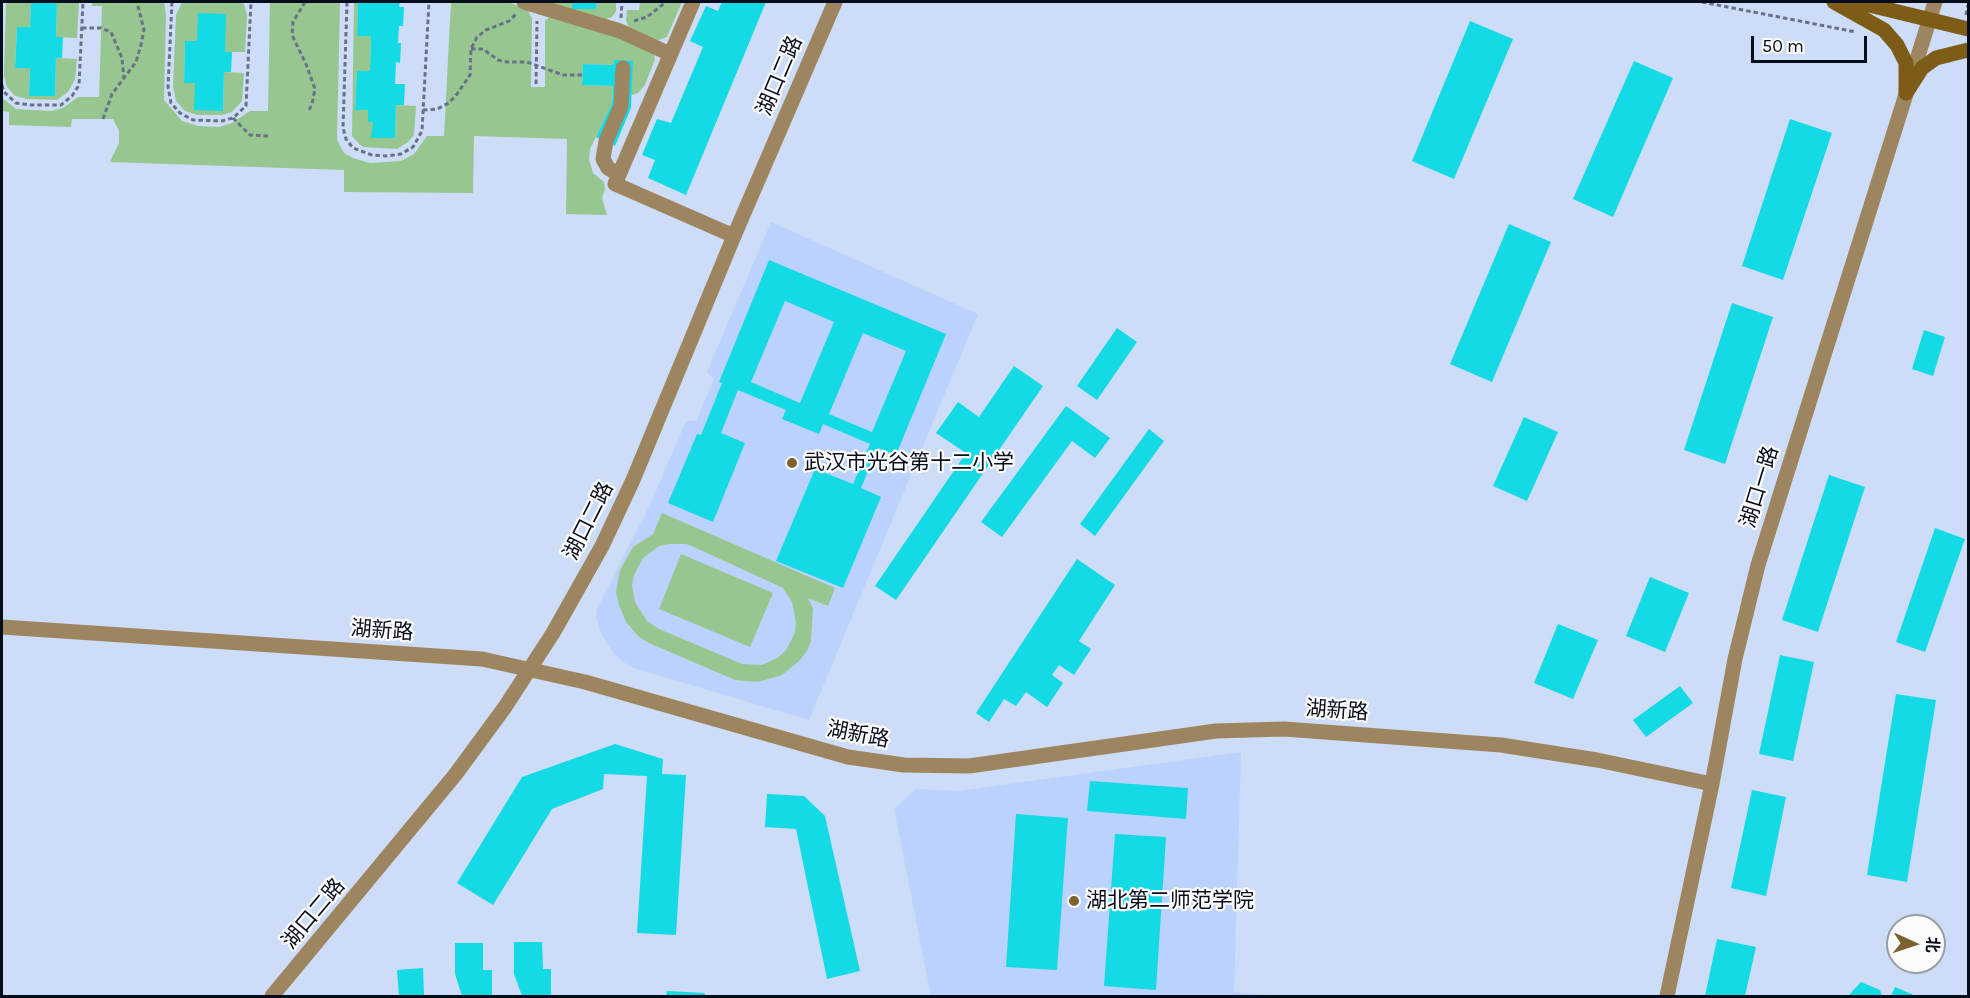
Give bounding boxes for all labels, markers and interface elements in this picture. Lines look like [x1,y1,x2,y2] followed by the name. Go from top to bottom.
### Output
[1754,24,1870,62] scale bar
[752,32,808,120] street label: 湖口二路
[1762,35,1804,57] text: 50 m
[1736,443,1784,531] street label: 湖口一路
[804,450,1014,476] place label: 武汉市光谷第十二小学
[785,456,799,470] marker: 武汉市光谷第十二小学
[559,478,619,564] street label: 湖口二路
[350,616,414,646] street label: 湖新路
[1305,696,1369,726] street label: 湖新路
[825,717,891,753] street label: 湖新路
[277,874,351,954] street label: 湖口二路
[1086,888,1254,914] place label: 湖北第二师范学院
[1067,894,1081,908] marker: 湖北第二师范学院
[1886,914,1946,974] north arrow
[1923,936,1942,953] text: 北

